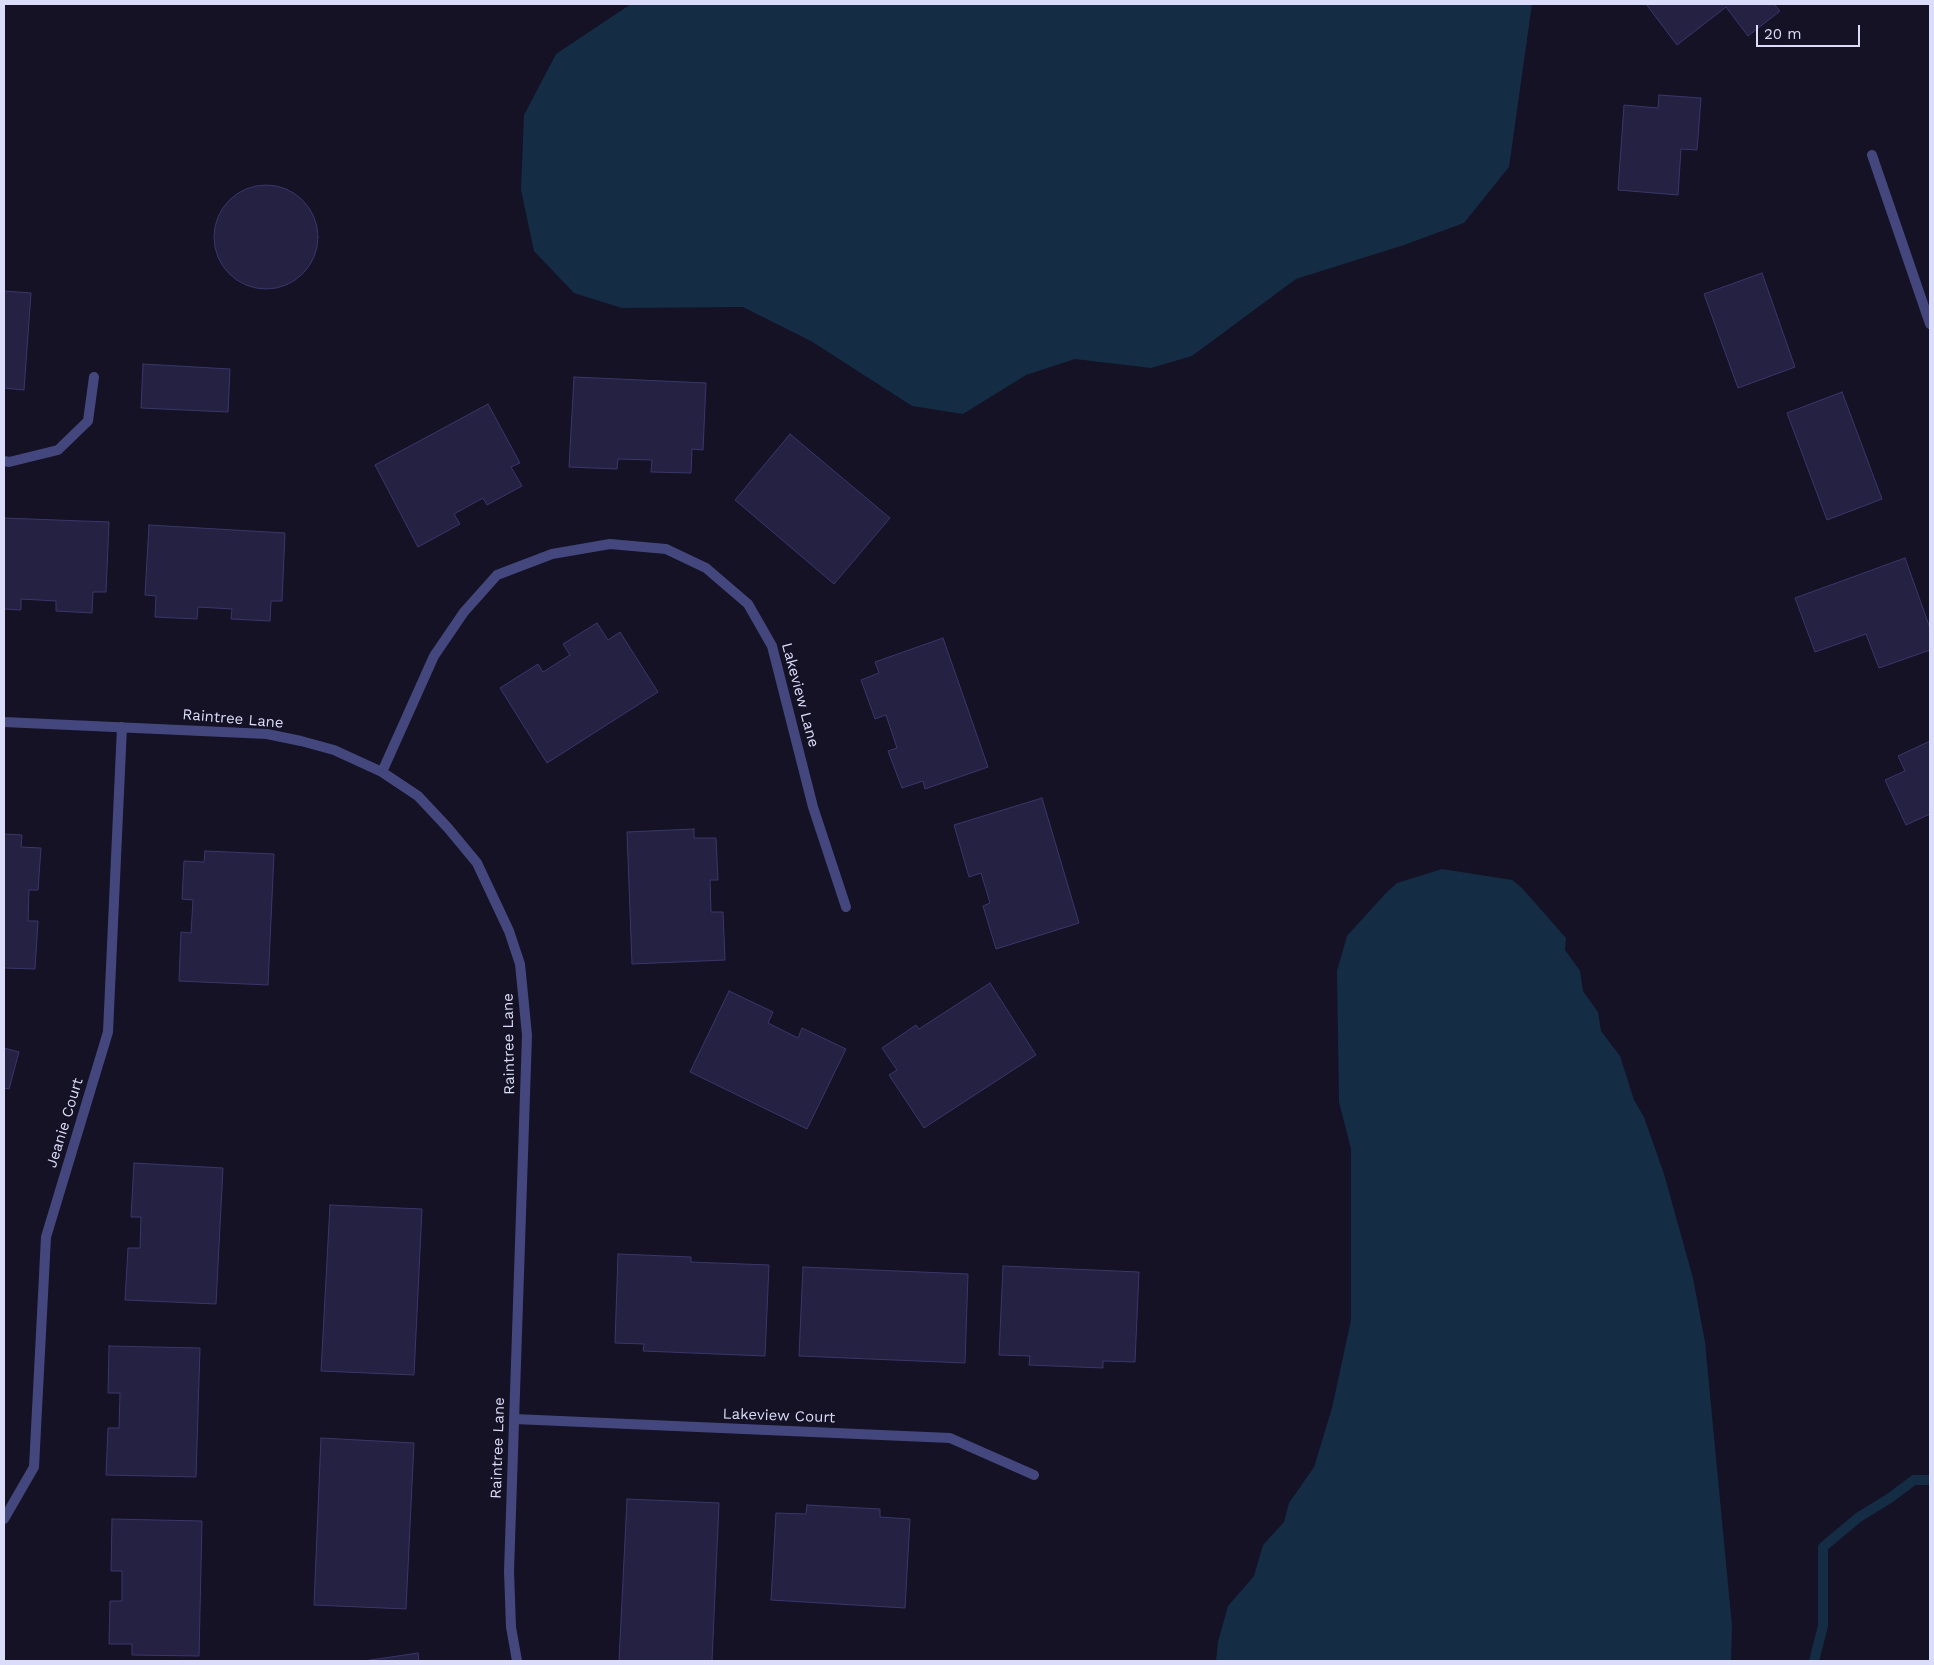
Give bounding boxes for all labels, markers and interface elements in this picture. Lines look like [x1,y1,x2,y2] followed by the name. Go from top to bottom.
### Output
[1759,15,1863,47] scale bar
[1764,25,1802,43] text: 20 m
[777,641,823,749] street label: Lakeview Lane
[182,706,284,732] street label: Raintree Lane
[499,993,519,1095] street label: Raintree Lane
[43,1076,87,1170] street label: Jeanie Court
[487,1397,509,1499] street label: Raintree Lane
[722,1405,836,1427] street label: Lakeview Court

